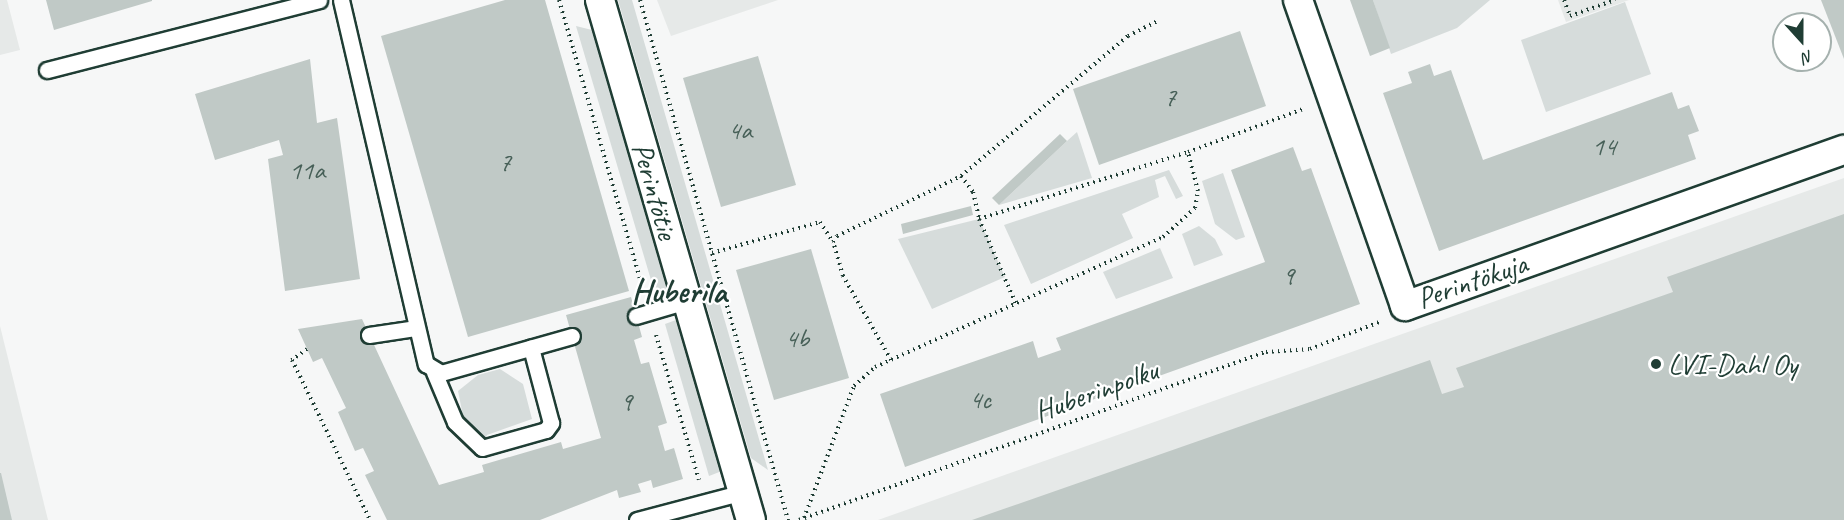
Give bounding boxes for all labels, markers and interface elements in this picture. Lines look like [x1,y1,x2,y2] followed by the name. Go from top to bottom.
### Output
[1772,12,1832,72] north arrow
[1800,46,1816,68] text: N
[1164,82,1176,114] house number: 7
[728,115,752,147] house number: 4a
[1592,131,1616,163] house number: 14
[624,138,686,244] street label: Perintötie
[499,147,511,179] house number: 7
[289,155,325,187] house number: 11a
[1412,245,1532,317] street label: Perintökuja
[1282,260,1294,292] house number: 9
[631,272,727,312] district label: Huberila
[785,323,809,355] house number: 4b
[1668,346,1798,382] place label: LVI-Dahl Oy
[1029,352,1163,430] street label: Huberinpolku
[1649,357,1663,371] marker: LVI-Dahl Oy
[969,384,991,416] house number: 4c
[620,386,632,418] house number: 9

